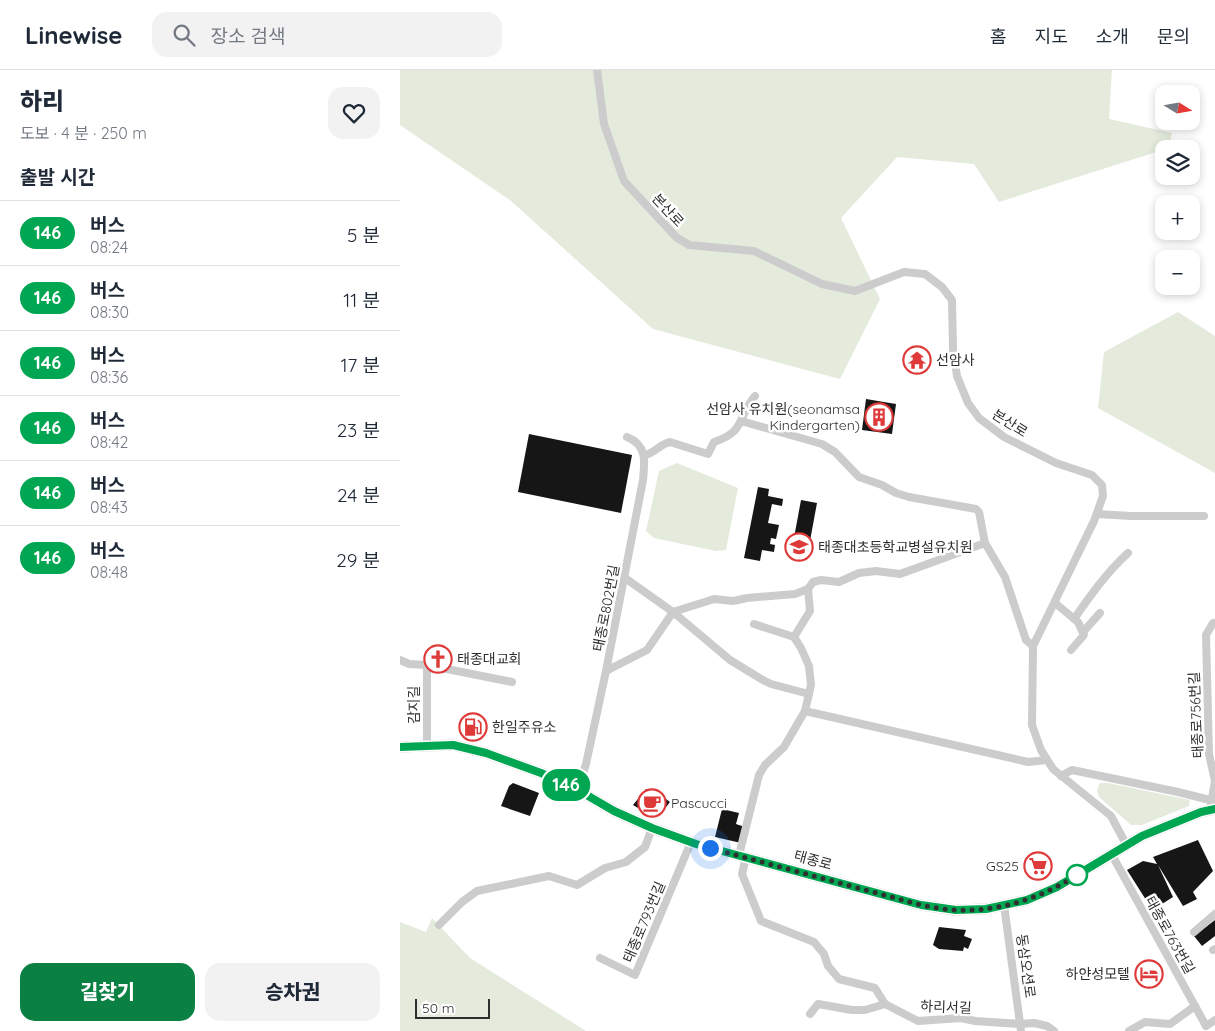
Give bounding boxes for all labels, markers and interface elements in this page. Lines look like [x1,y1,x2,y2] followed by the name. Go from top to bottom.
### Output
[152,12,502,57] search box
[25,20,122,50] text: Linewise
[170,21,198,49] icon: search
[210,24,286,48] text: 장소 검색
[990,25,1007,48] text: 홈
[1035,25,1068,48] text: 지도
[1096,25,1129,48] text: 소개
[1157,25,1190,48] text: 문의
[1155,85,1200,130] north arrow
[1155,85,1200,295] map controls
[20,86,64,116] text: 하리
[328,87,380,139] button: heart
[20,123,147,143] text: 도보 · 4 분 · 250 m
[1155,140,1200,185] button: layers
[20,165,95,189] text: 출발 시간
[648,190,688,230] street label: 본산로
[1155,195,1200,240] button: +
[90,213,125,237] text: 버스
[34,221,61,244] text: 146
[347,223,380,247] text: 5 분
[90,237,128,257] text: 08:24
[1155,250,1200,295] button: −
[90,278,125,302] text: 버스
[34,286,61,309] text: 146
[343,288,380,312] text: 11 분
[90,302,129,322] text: 08:30
[90,343,125,367] text: 버스
[902,345,932,375] temple icon: 선암사
[34,351,61,374] text: 146
[936,351,975,369] place label: 선암사
[341,353,380,377] text: 17 분
[90,367,128,387] text: 08:36
[706,400,860,434] place label: 선암사 유치원(seonamsa Kindergarten)
[864,402,894,432] building icon: 선암사 유치원(seonamsa Kindergarten)
[989,405,1031,441] street label: 본산로
[90,408,125,432] text: 버스
[34,416,61,439] text: 146
[337,418,380,442] text: 23 분
[90,432,128,452] text: 08:42
[90,473,125,497] text: 버스
[34,481,61,504] text: 146
[337,483,380,507] text: 24 분
[90,497,128,517] text: 08:43
[784,532,814,562] school or university icon: 태종대초등학교병설유치원
[90,538,125,562] text: 버스
[818,538,973,556] place label: 태종대초등학교병설유치원
[34,546,61,569] text: 146
[336,548,380,572] text: 29 분
[90,562,128,582] text: 08:48
[589,563,623,653] street label: 태종로802번길
[423,644,453,674] church icon: 태종대교회
[457,650,521,668] place label: 태종대교회
[1185,671,1207,759] street label: 태종로756번길
[405,686,423,724] street label: 감지길
[458,712,488,742] fuel station icon: 한일주유소
[492,718,557,736] place label: 한일주유소
[537,769,595,801] line badge: 146
[552,773,580,796] text: 146
[637,788,667,818] cafe icon: Pascucci
[671,794,727,812] place label: Pascucci
[698,836,723,861] your location
[792,846,834,874] street label: 태종로
[1023,851,1053,881] supermarket icon: GS25
[986,857,1019,875] place label: GS25
[1066,864,1088,886] unlabelled marker
[619,879,669,965] street label: 태종로793번길
[1141,893,1199,977] street label: 태종로763번길
[1013,933,1039,999] street label: 동삼오션로
[1134,959,1164,989] hotel icon: 하얀성모텔
[20,963,195,1021] button: 길찾기
[205,963,380,1021] button: 승차권
[1066,965,1130,983] place label: 하얀성모텔
[415,996,490,1019] scale bar
[920,997,972,1017] street label: 하리서길
[422,999,455,1017] text: 50 m

